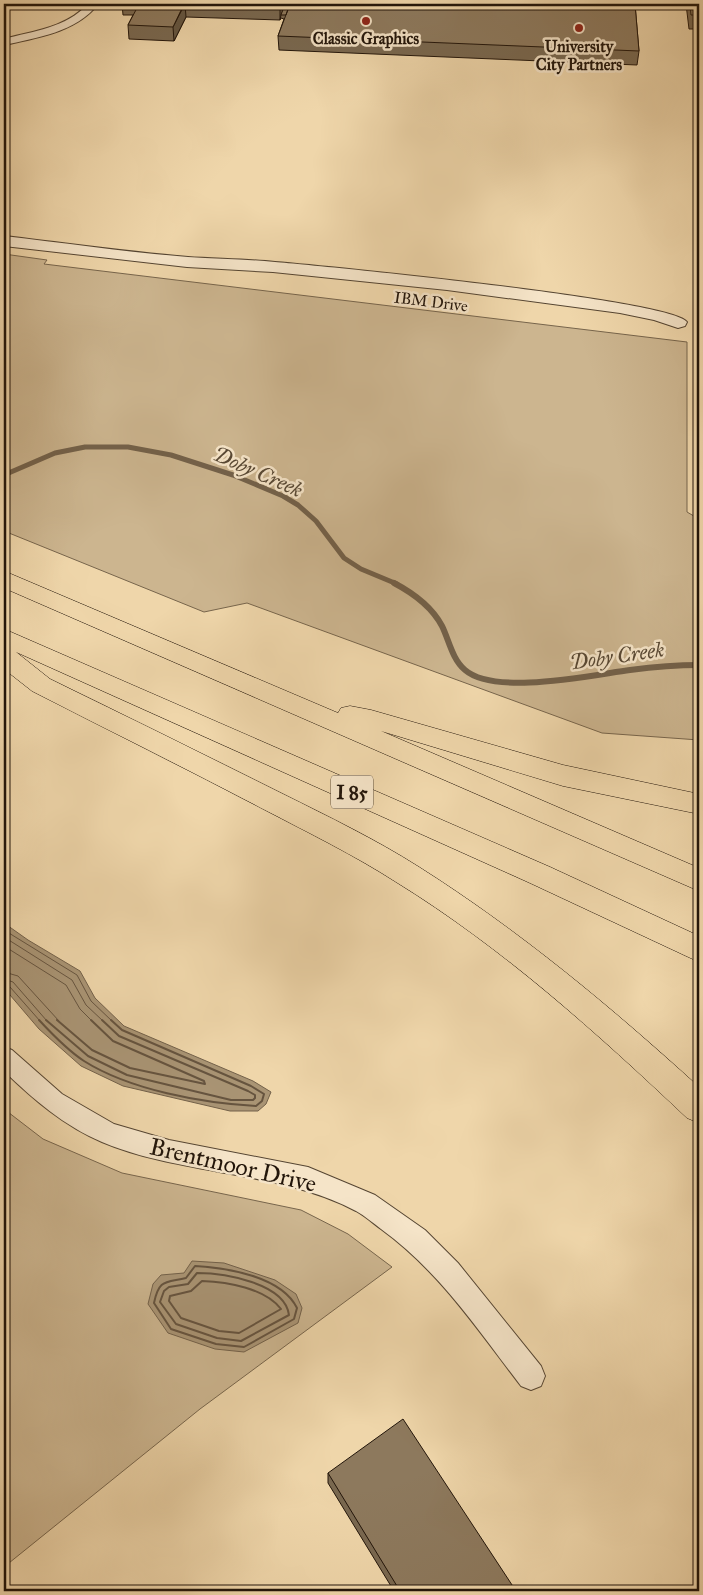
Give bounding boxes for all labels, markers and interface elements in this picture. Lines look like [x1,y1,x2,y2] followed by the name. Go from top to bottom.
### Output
[360,15,372,27] marker: Classic Graphics
[573,22,585,34] marker: University City Partners
[313,29,419,49] place label: Classic Graphics
[536,37,622,75] place label: University City Partners
[393,288,469,315] street label: IBM Drive
[209,441,307,503] water label: Doby Creek
[568,636,666,675] water label: Doby Creek
[331,776,373,809] road number: I 85
[147,1131,319,1199] street label: Brentmoor Drive

